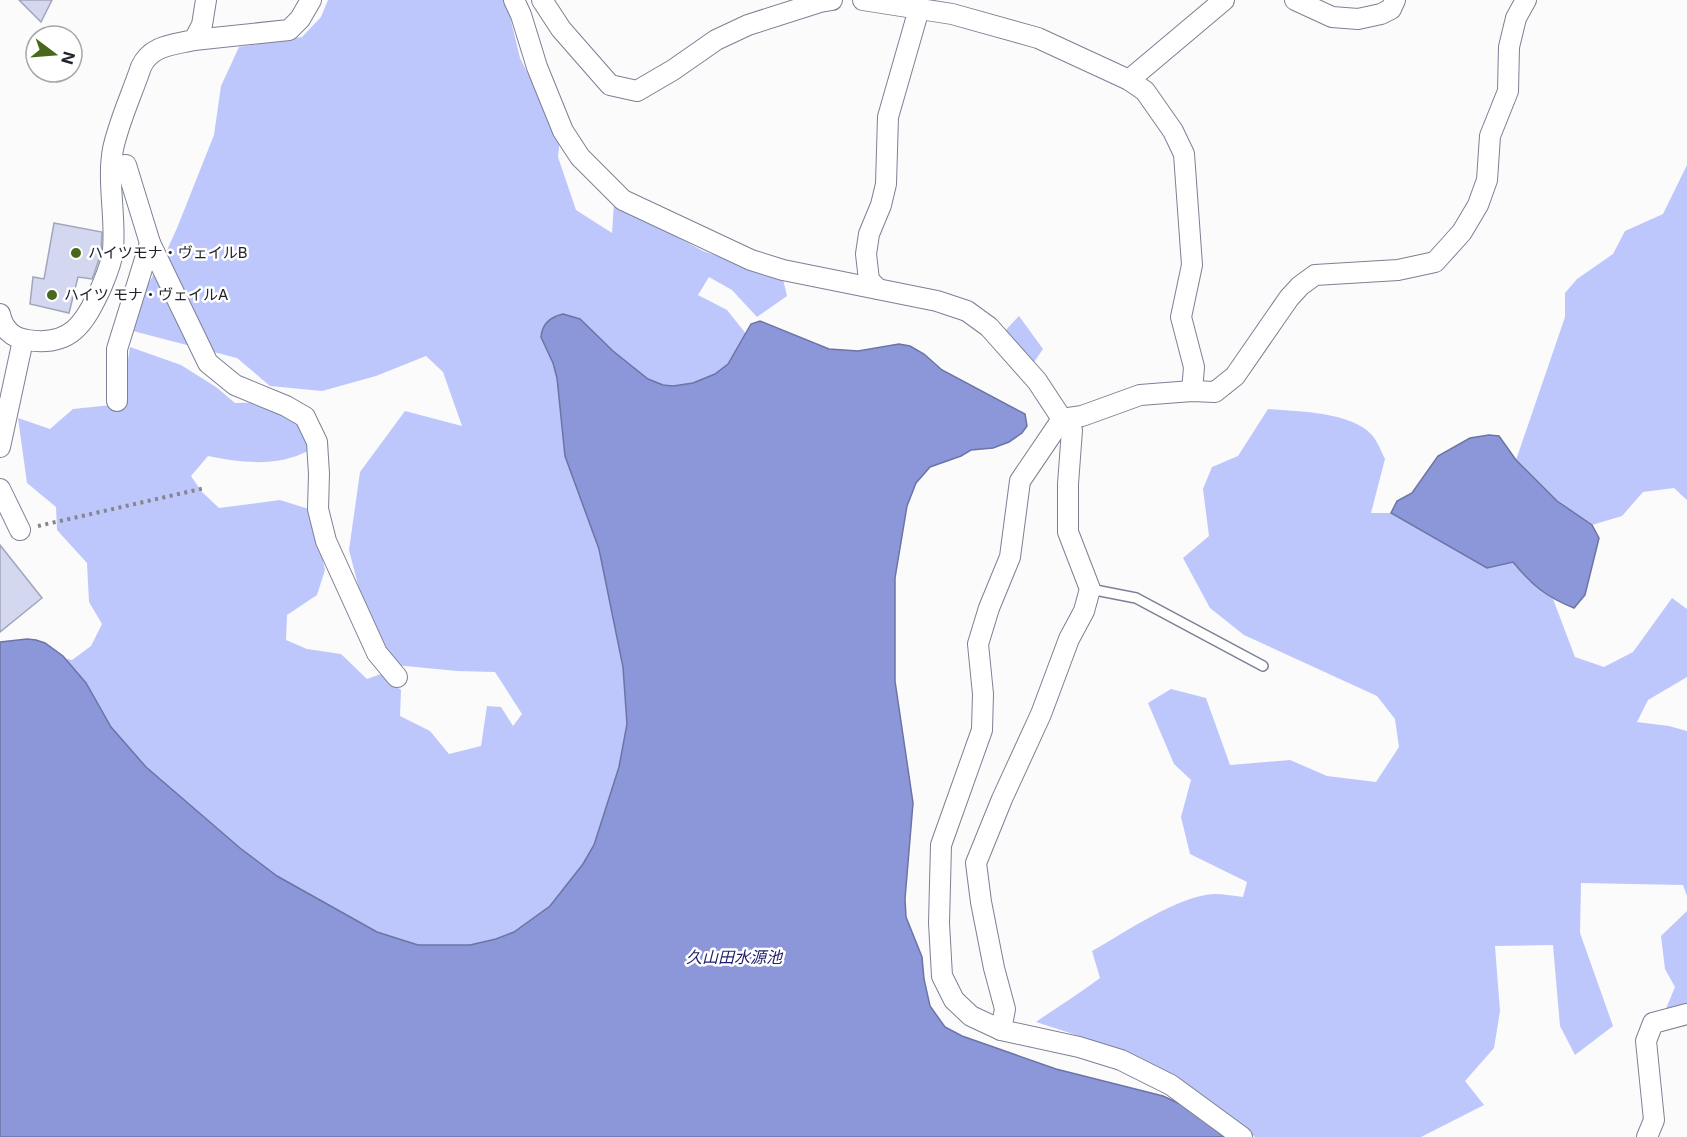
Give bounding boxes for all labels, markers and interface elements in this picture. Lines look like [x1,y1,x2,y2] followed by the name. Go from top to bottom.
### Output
[24,24,84,84] north arrow
[57,50,80,67] text: N
[88,243,248,262] place label: ハイツモナ・ヴェイルB
[69,246,83,260] marker: ハイツモナ・ヴェイルB
[64,285,228,304] place label: ハイツ モナ・ヴェイルA
[45,288,59,302] marker: ハイツ モナ・ヴェイルA
[686,947,784,967] water label: 久山田水源池

